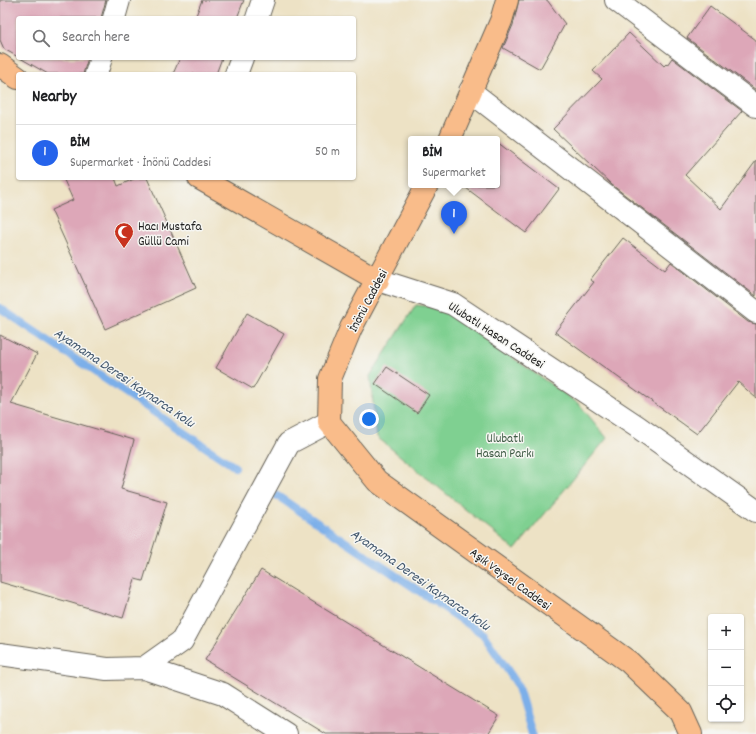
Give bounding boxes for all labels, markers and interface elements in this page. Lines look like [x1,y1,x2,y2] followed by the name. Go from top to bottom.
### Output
[16,16,356,60] search box
[30,27,52,49] icon: search
[62,27,130,49] text: Search here
[32,86,76,110] text: Nearby
[70,132,90,154] text: BİM
[408,136,500,188] popup
[422,142,442,164] text: BİM
[44,143,46,162] text: 1
[315,143,340,162] text: 50 m
[70,154,211,173] text: Supermarket · İnönü Caddesi
[422,164,486,183] text: Supermarket
[441,201,467,234] pin: 1
[138,218,203,252] place label: Hacı Mustafa Güllü Cami
[113,221,135,249] mosque icon: Hacı Mustafa Güllü Cami
[345,266,394,336] street label: İnönü Caddesi
[444,298,548,375] street label: Ulubatlı Hasan Caddesi
[49,324,199,434] water label: Ayamama Deresi Kaynarca Kolu
[359,409,379,429] your location
[476,430,534,464] park label: Ulubatlı Hasan Parkı
[346,525,494,637] water label: Ayamama Deresi Kaynarca Kolu
[465,544,555,616] street label: Aşık Veysel Caddesi
[708,614,744,722] map controls
[708,614,744,650] button: +
[708,650,744,686] button: −
[708,686,744,722] button: locate

